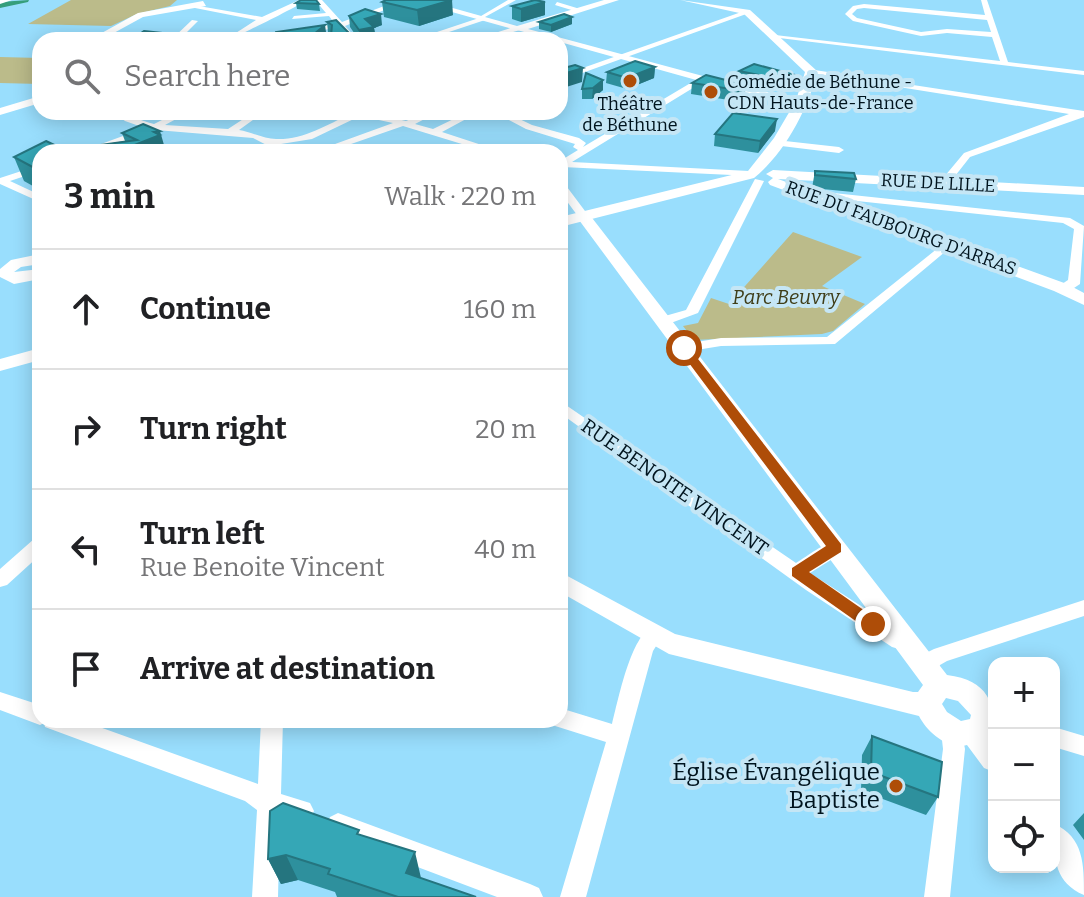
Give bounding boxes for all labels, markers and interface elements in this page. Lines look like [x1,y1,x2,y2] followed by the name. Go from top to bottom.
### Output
[32,32,568,120] search box
[60,54,104,98] icon: search
[124,58,291,94] text: Search here
[727,71,914,114] place label: Comédie de Béthune - CDN Hauts-de-France
[621,72,639,90] marker: Théâtre de Béthune
[702,83,720,101] marker: Comédie de Béthune - CDN Hauts-de-France
[582,93,678,136] place label: Théâtre de Béthune
[880,169,996,197] street label: RUE DE LILLE
[64,176,155,217] text: 3 min
[783,176,1019,280] street label: RUE DU FAUBOURG D'ARRAS
[384,181,536,212] text: Walk · 220 m
[732,285,841,309] park label: Parc Beuvry
[64,287,108,331] icon: ahead
[140,291,271,327] text: Continue
[464,294,536,325] text: 160 m
[666,330,702,366] route start
[64,407,108,451] icon: right
[140,411,287,447] text: Turn right
[577,413,773,561] street label: RUE BENOITE VINCENT
[475,414,536,445] text: 20 m
[140,516,265,552] text: Turn left
[64,527,108,571] icon: left
[474,534,536,565] text: 40 m
[140,552,385,583] text: Rue Benoite Vincent
[855,606,891,642] route end
[64,647,108,691] icon: arrive
[140,651,435,687] text: Arrive at destination
[988,657,1060,873] map controls
[988,657,1060,729] button: +
[988,729,1060,801] button: −
[672,757,880,814] place label: Église Évangélique Baptiste
[887,777,905,795] marker: Église Évangélique Baptiste
[988,801,1060,873] button: locate

